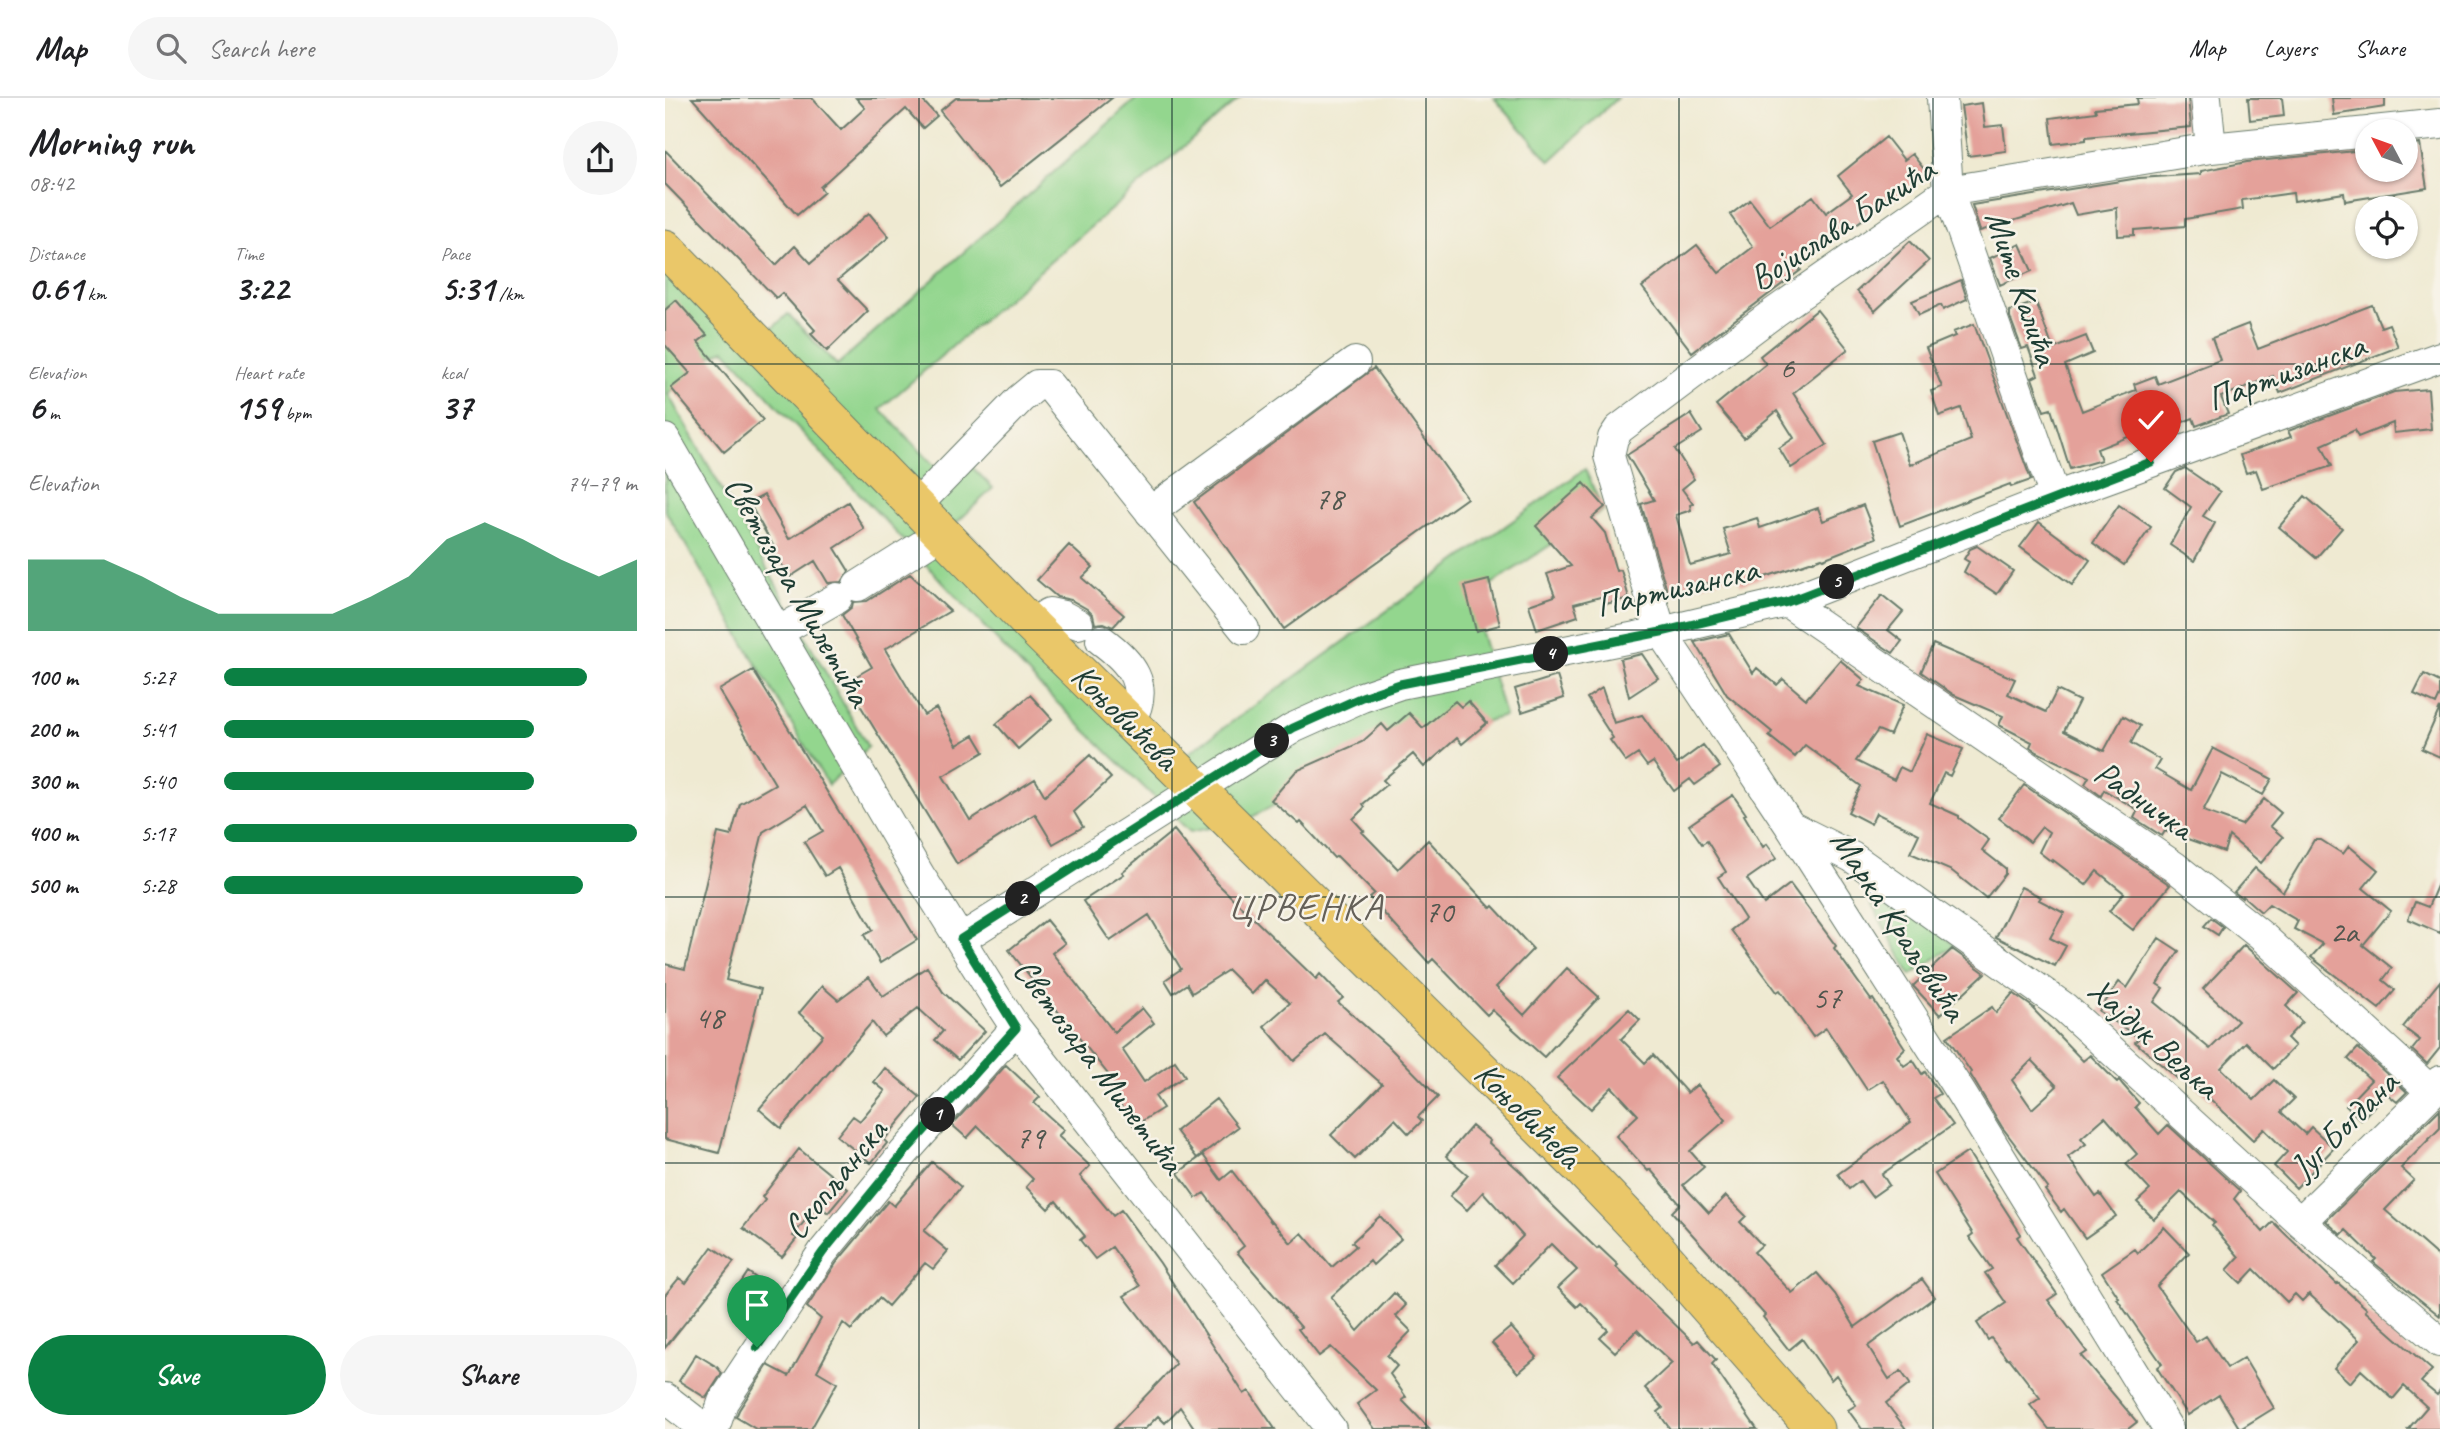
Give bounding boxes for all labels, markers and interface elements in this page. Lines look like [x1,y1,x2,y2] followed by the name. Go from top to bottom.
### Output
[128,17,618,80] search box
[35,27,86,69] text: Map
[152,29,190,67] icon: search
[208,32,314,65] text: Search here
[2189,33,2226,63] text: Map
[2264,33,2317,63] text: Layers
[2355,33,2405,63] text: Share
[28,119,194,166] text: Morning run
[2355,119,2419,182] north arrow
[2355,119,2418,259] map controls
[563,121,637,195] button: share
[1741,146,1946,301] street label: Војислава Бакића
[28,169,74,198] text: 08:42
[2355,196,2418,259] button: locate
[1975,205,2070,374] street label: Мите Калића
[28,242,85,266] text: Distance
[234,242,263,266] text: Time
[441,242,470,266] text: Pace
[28,266,83,311] text: 0.61
[234,266,289,311] text: 3:22
[441,266,494,311] text: 5:31
[83,282,106,306] text: km
[494,282,524,306] text: /km
[2201,322,2374,421] street label: Партизанска
[1780,347,1796,388] house number: 6
[28,361,86,385] text: Elevation
[234,361,304,385] text: Heart rate
[441,361,466,385] text: kcal
[28,385,45,430] text: 6
[234,385,281,430] text: 159
[441,385,472,430] text: 37
[2121,390,2181,462] pin
[45,401,60,425] text: m
[281,401,311,425] text: bpm
[2132,401,2170,439] icon: check
[714,468,884,717] street label: Светозара Милетића
[28,469,99,498] text: Elevation
[567,469,637,498] text: 74–79 m
[1315,478,1346,519] house number: 78
[1591,546,1765,628] street label: Партизанска
[1819,564,1855,600] pin: 5
[1832,569,1841,593] text: 5
[1533,636,1568,672] pin: 4
[1546,641,1555,665] text: 4
[1062,654,1190,782] street label: Коњовићева
[28,663,78,692] text: 100 m
[140,663,176,692] text: 5:27
[28,715,78,744] text: 200 m
[140,715,176,744] text: 5:41
[1255,724,1289,758] pin: 3
[1267,728,1276,752] text: 3
[2086,750,2204,852] street label: Радничка
[28,767,78,796] text: 300 m
[140,767,176,796] text: 5:40
[28,819,78,848] text: 400 m
[140,819,176,848] text: 5:17
[1820,821,1979,1032] street label: Марка Краљевића
[28,871,77,900] text: 500 m
[140,871,176,900] text: 5:28
[1005,882,1041,916] pin: 2
[1228,883,1384,930] district label: ЦРВЕНКА
[1018,886,1027,910] text: 2
[1425,891,1456,932] house number: 70
[2330,911,2360,952] house number: 2a
[1003,949,1196,1185] street label: Светозара Милетића
[2079,967,2231,1111] street label: Хајдук Вељка
[1813,977,1843,1018] house number: 57
[695,997,726,1038] house number: 48
[1465,1052,1593,1180] street label: Коњовићева
[2278,1059,2410,1191] street label: Југ Богдана
[921,1098,955,1132] pin: 1
[933,1102,942,1126] text: 1
[773,1108,898,1248] street label: Скопљанска
[1016,1117,1047,1158] house number: 79
[727,1275,787,1347] pin
[738,1286,776,1324] icon: arrive
[28,1335,326,1415] button: Save
[340,1335,637,1415] button: Share

